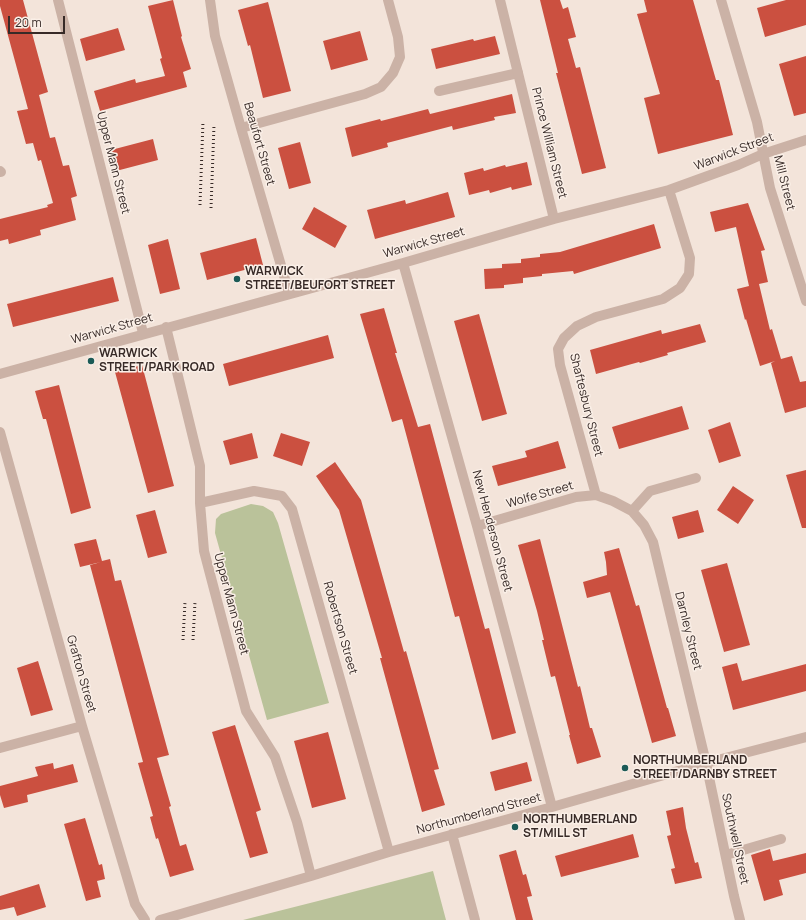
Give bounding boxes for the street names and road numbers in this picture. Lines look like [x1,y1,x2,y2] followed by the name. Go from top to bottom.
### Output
[528,86,570,200] street label: Prince William Street
[240,101,278,187] street label: Beaufort Street
[93,110,133,216] street label: Upper Mann Street
[692,130,776,174] street label: Warwick Street
[770,154,798,212] street label: Mill Street
[382,225,466,261] street label: Warwick Street
[70,311,154,347] street label: Warwick Street
[566,352,606,458] street label: Shaftesbury Street
[469,469,515,593] street label: New Henderson Street
[505,479,575,511] street label: Wolfe Street
[210,551,252,657] street label: Upper Mann Street
[320,580,360,676] street label: Robertson Street
[671,591,705,671] street label: Darnley Street
[63,634,99,714] street label: Grafton Street
[415,790,543,838] street label: Northumberland Street
[718,792,752,886] street label: Southwell Street

